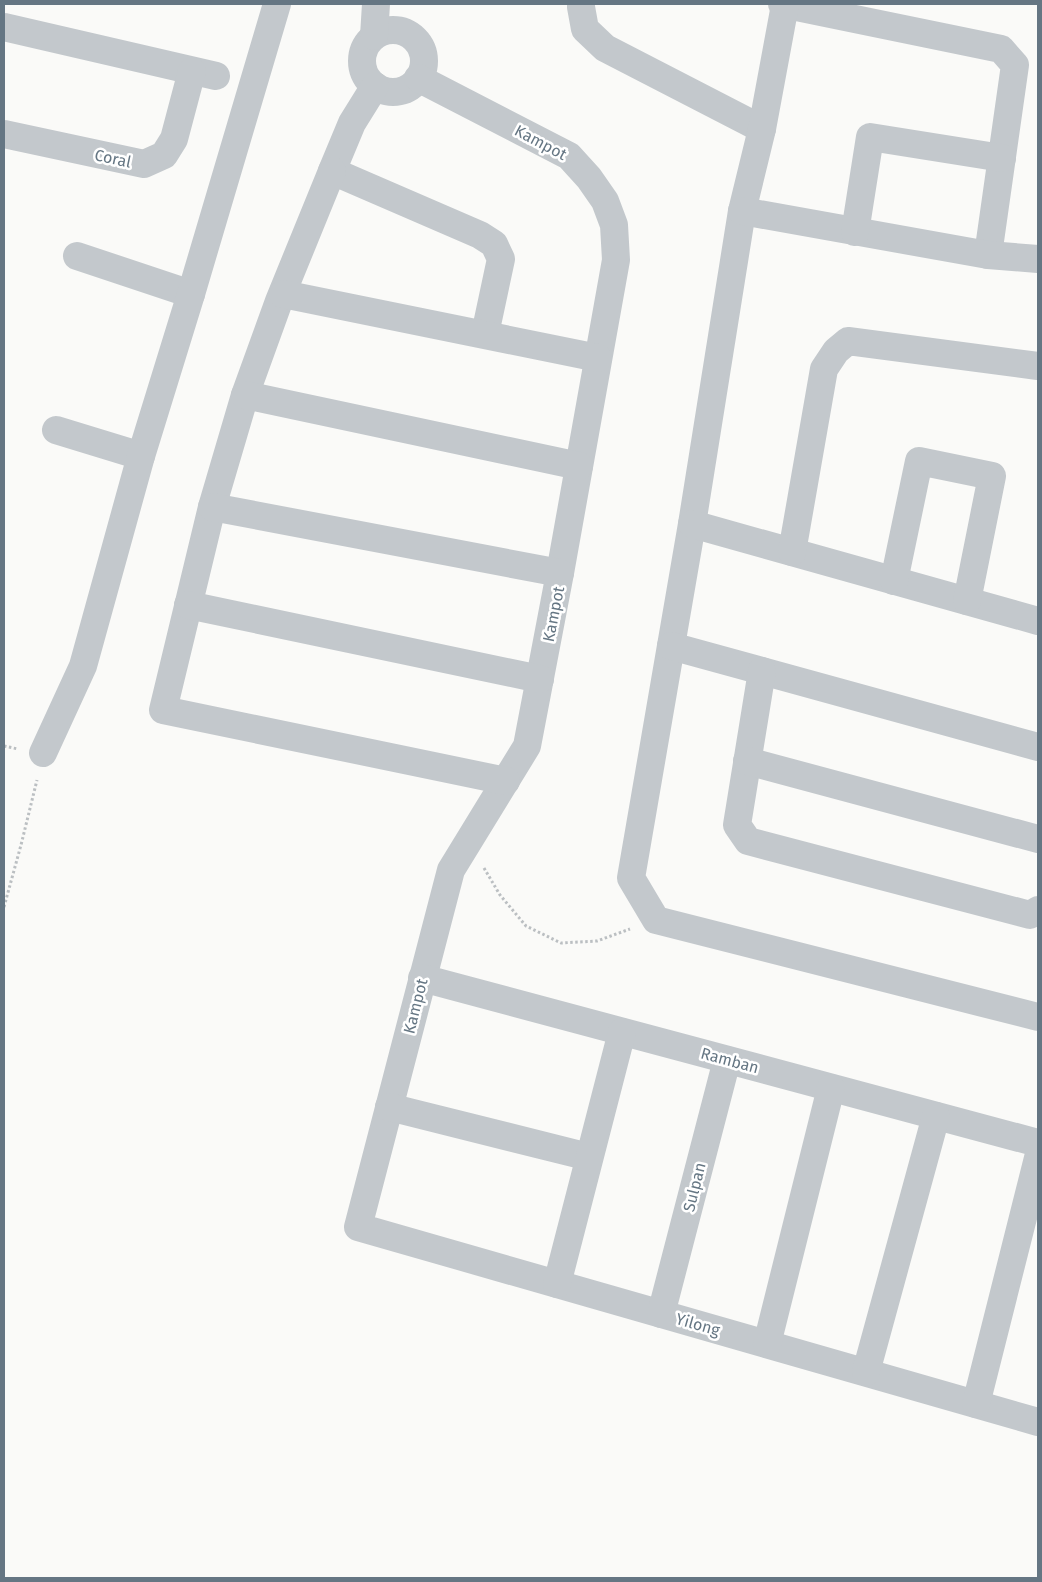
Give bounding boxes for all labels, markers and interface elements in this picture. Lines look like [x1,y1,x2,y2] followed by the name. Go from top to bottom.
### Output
[511,121,570,164] street label: Kampot
[93,145,133,172] street label: Coral
[539,584,568,644] street label: Kampot
[399,976,432,1036] street label: Kampot
[699,1044,761,1077] street label: Ramban
[679,1160,710,1214] street label: Sulpan
[674,1309,723,1340] street label: Yilong

